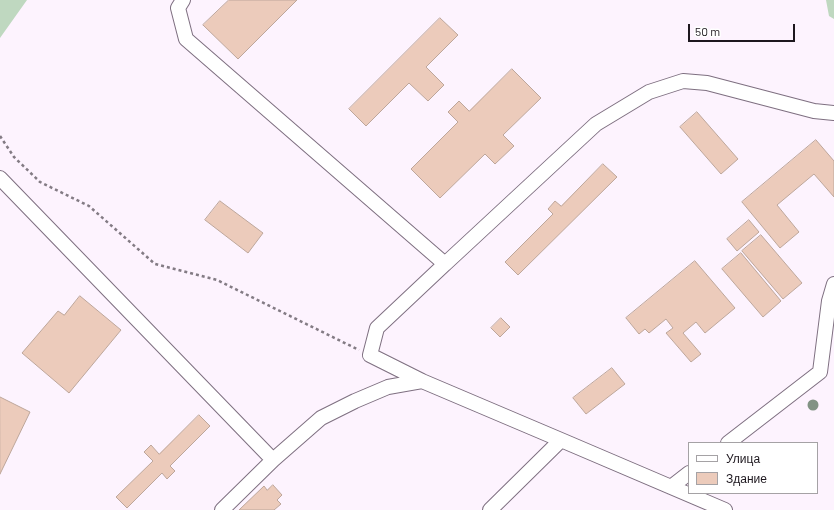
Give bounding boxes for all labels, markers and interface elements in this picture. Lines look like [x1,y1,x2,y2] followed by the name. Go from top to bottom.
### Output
[690,16,797,42] scale bar
[695,24,720,38] text: 50 m
[688,442,818,494] legend
[726,451,760,465] text: Улица
[726,471,767,485] text: Здание

